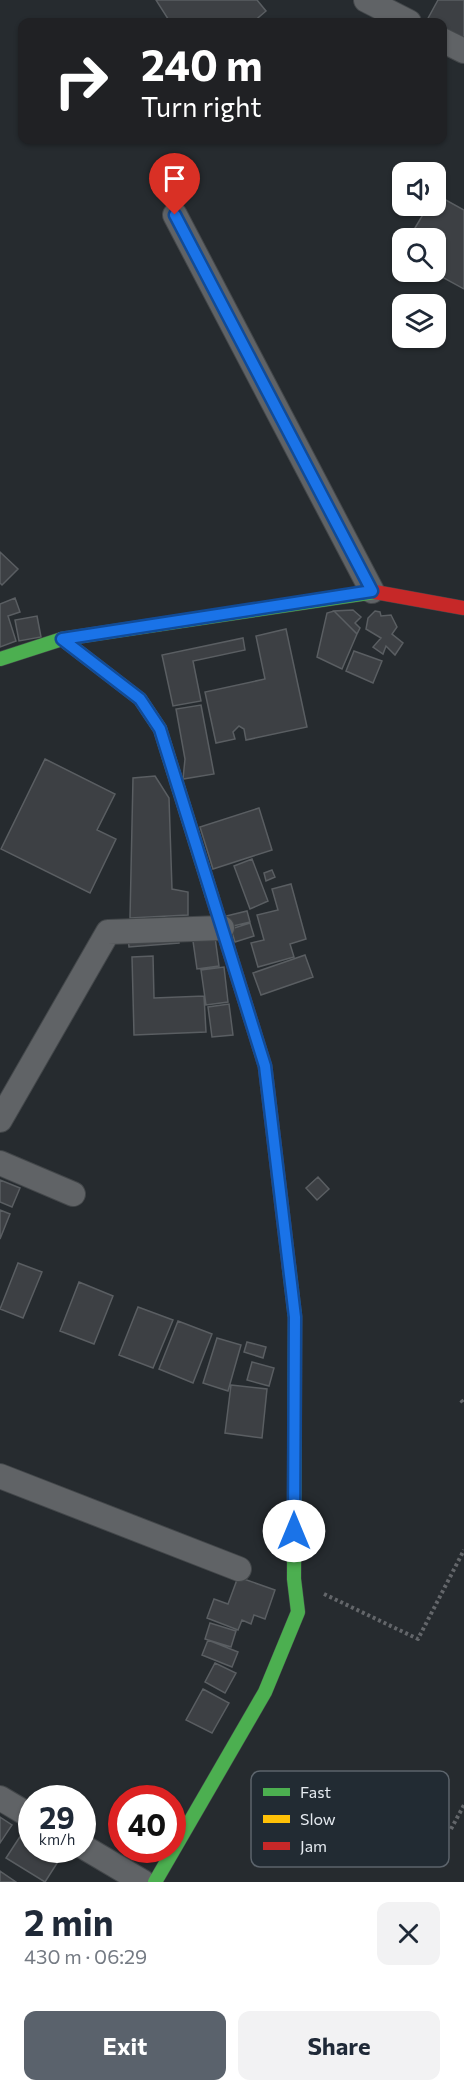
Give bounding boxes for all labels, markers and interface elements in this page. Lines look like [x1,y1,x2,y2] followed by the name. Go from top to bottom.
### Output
[141,38,263,90] text: 240 m
[42,42,120,120] icon: right
[141,90,261,123] text: Turn right
[149,153,200,215] pin
[158,162,191,195] icon: arrive
[392,162,446,348] map controls
[392,162,446,216] button: sound
[392,228,446,282] button: search
[392,294,446,348] button: layers
[262,1499,326,1563] position arrow
[251,1771,449,1867] legend
[300,1782,331,1801] text: Fast
[108,1785,186,1863] speed limit sign: 40
[39,1798,75,1835] text: 29
[300,1809,336,1828] text: Slow
[39,1830,75,1848] text: km/h
[300,1836,327,1855] text: Jam
[24,1899,114,1943] text: 2 min
[377,1902,440,1965] button: close
[24,1944,147,1968] text: 430 m · 06:29
[24,2011,226,2080] button: Exit
[238,2011,440,2080] button: Share

